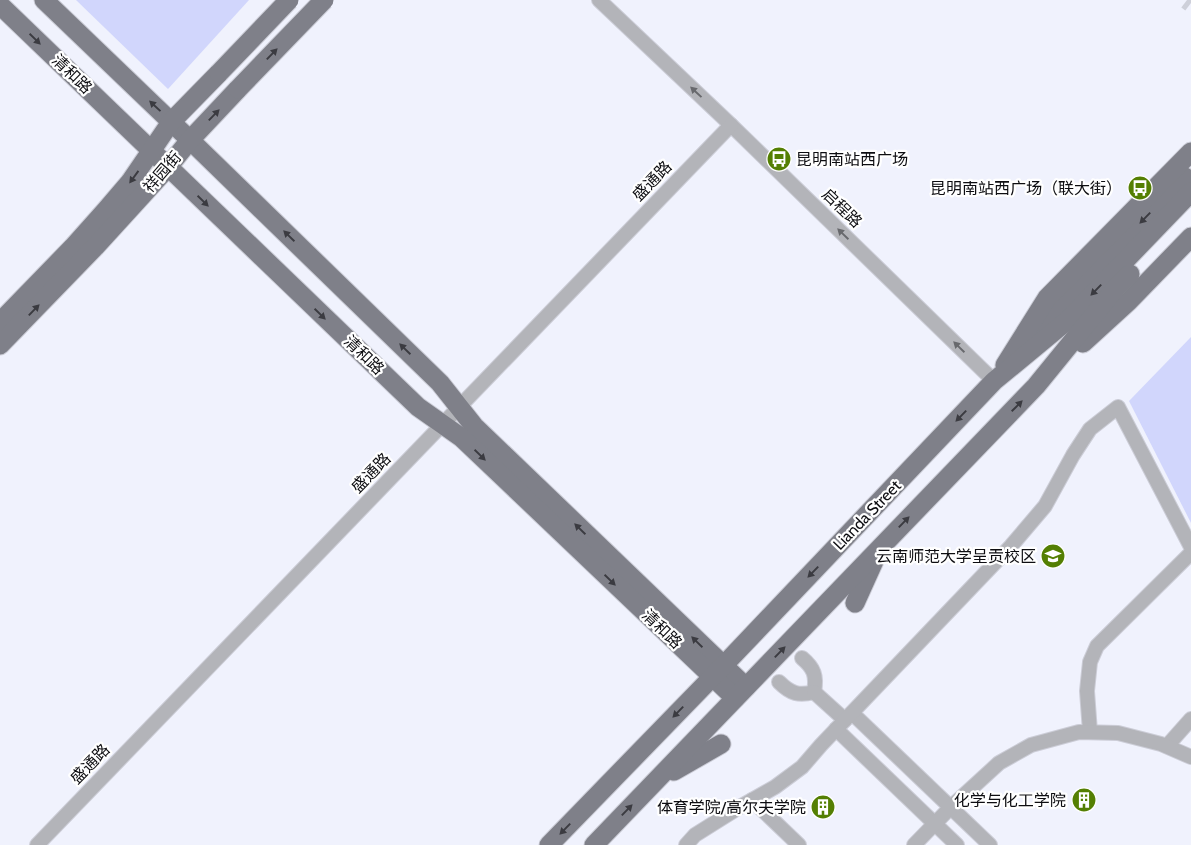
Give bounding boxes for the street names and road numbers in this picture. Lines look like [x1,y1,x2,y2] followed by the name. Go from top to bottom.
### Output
[48,50,96,98] street label: 清和路
[139,148,185,196] street label: 祥园街
[628,157,676,205] street label: 盛通路
[818,184,866,232] street label: 启程路
[340,331,388,379] street label: 清和路
[347,449,395,497] street label: 盛通路
[829,476,905,554] street label: Lianda Street
[638,605,686,653] street label: 清和路
[66,740,114,788] street label: 盛通路

